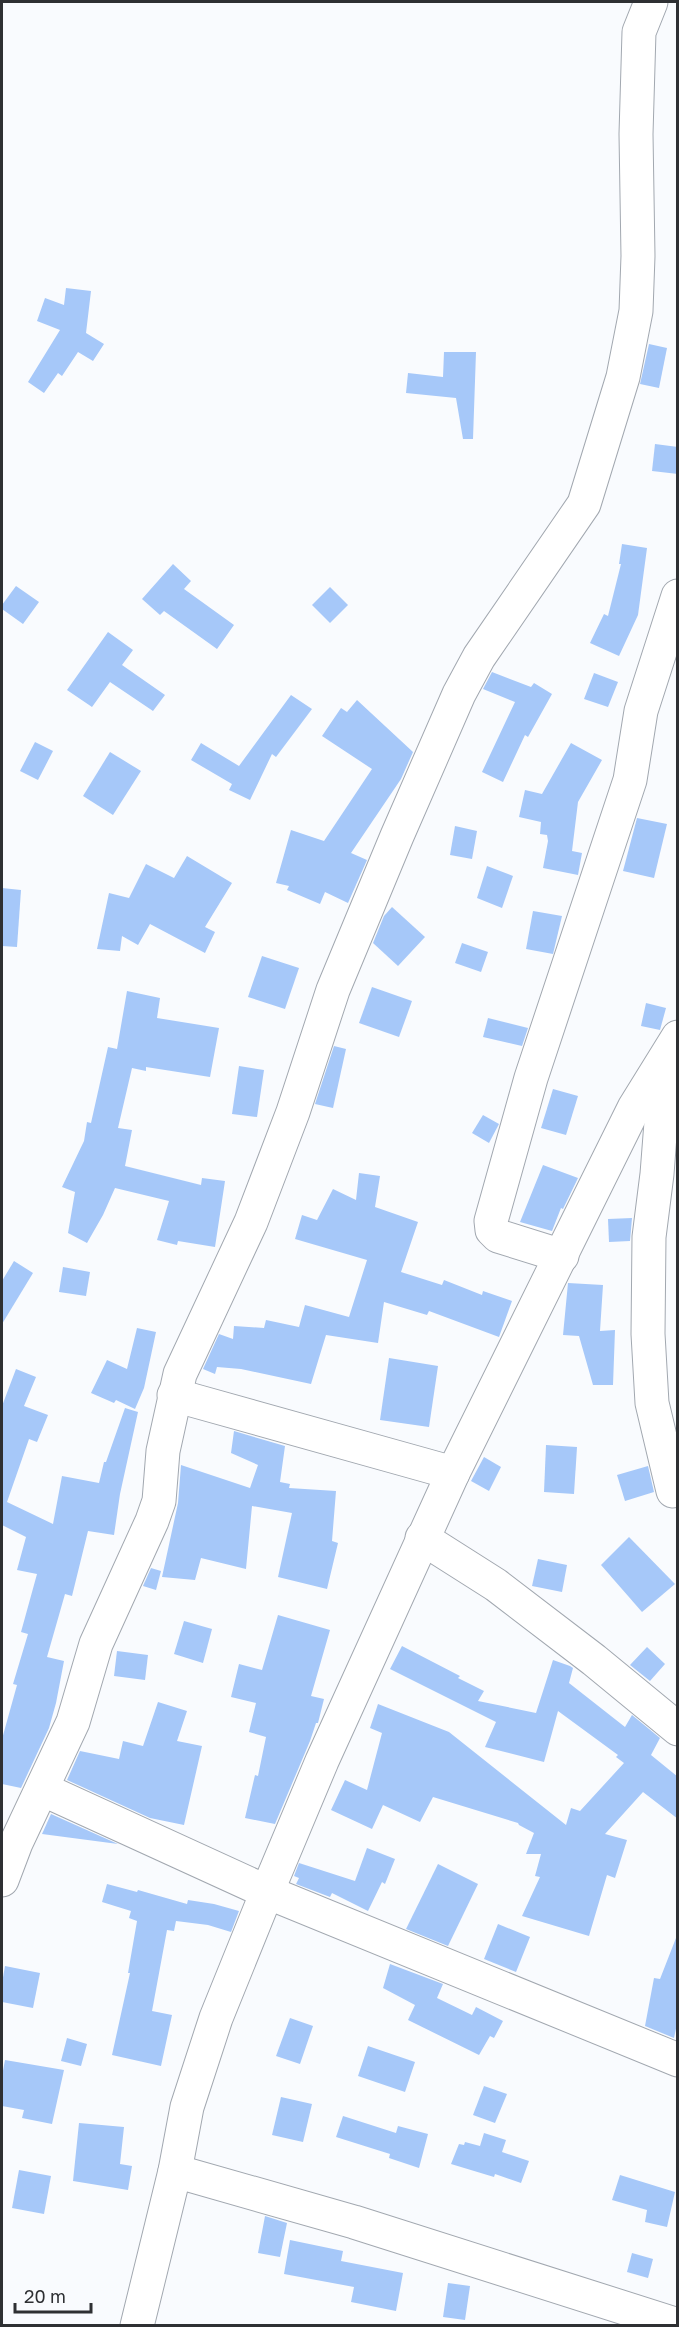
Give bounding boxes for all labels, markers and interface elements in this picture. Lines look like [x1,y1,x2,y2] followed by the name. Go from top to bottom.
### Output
[15,2276,92,2314] scale bar
[24,2285,66,2307] text: 20 m

